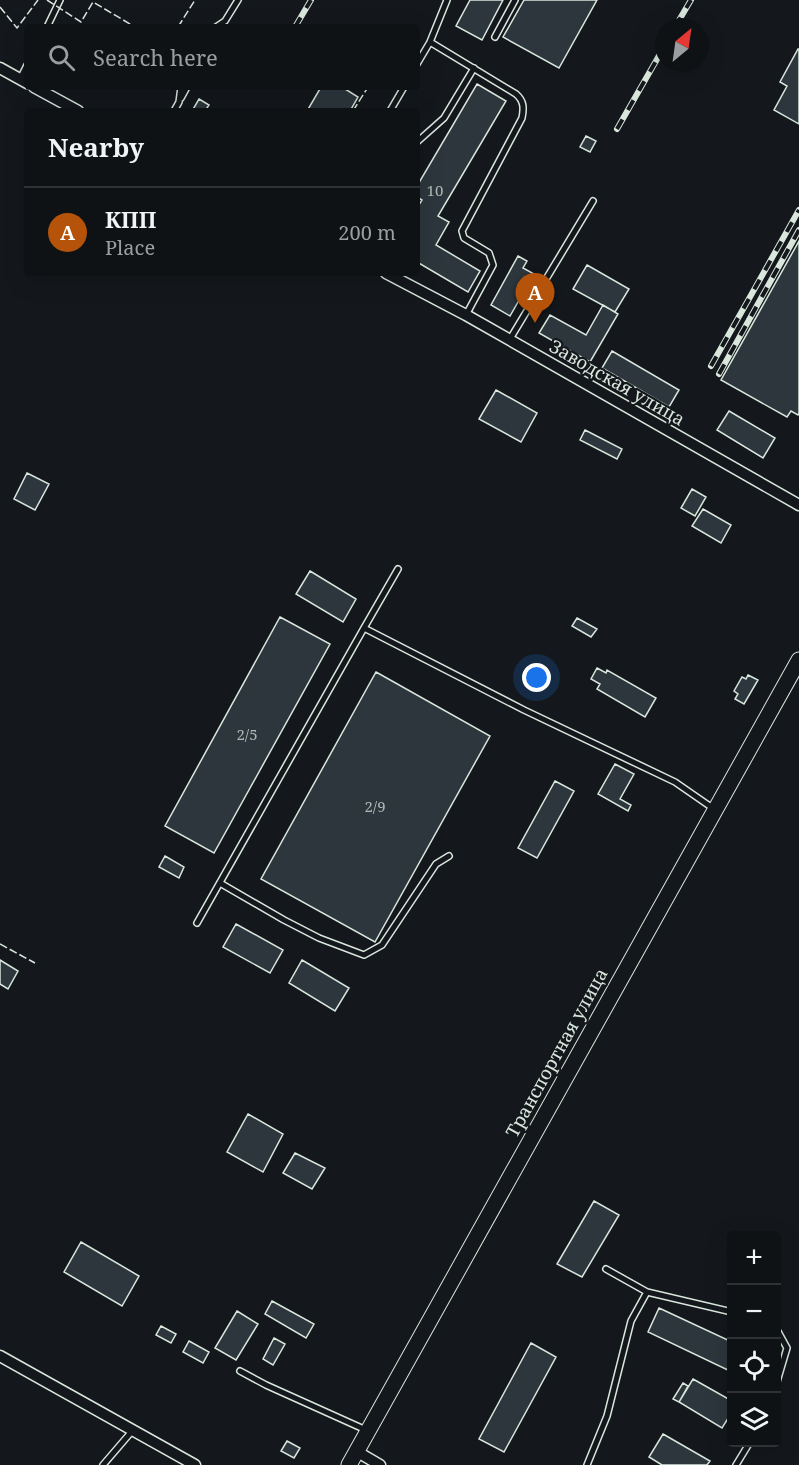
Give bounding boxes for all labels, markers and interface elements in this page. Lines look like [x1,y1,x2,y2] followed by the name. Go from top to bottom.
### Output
[655,18,709,72] north arrow
[24,24,420,90] search box
[45,41,78,74] icon: search
[93,42,218,72] text: Search here
[48,129,144,165] text: Nearby
[427,180,443,200] house number: 10
[105,204,156,234] text: КПП
[60,219,75,246] text: A
[338,219,396,246] text: 200 m
[105,234,155,261] text: Place
[516,274,554,323] pin: A
[545,334,690,431] street label: Заводская улица
[522,663,551,692] your location
[236,724,258,744] house number: 2/5
[364,796,386,816] house number: 2/9
[500,964,613,1141] street label: Транспортная улица
[727,1231,781,1447] map controls
[727,1231,781,1285] button: +
[727,1285,781,1339] button: −
[727,1339,781,1393] button: locate
[727,1393,781,1447] button: layers

